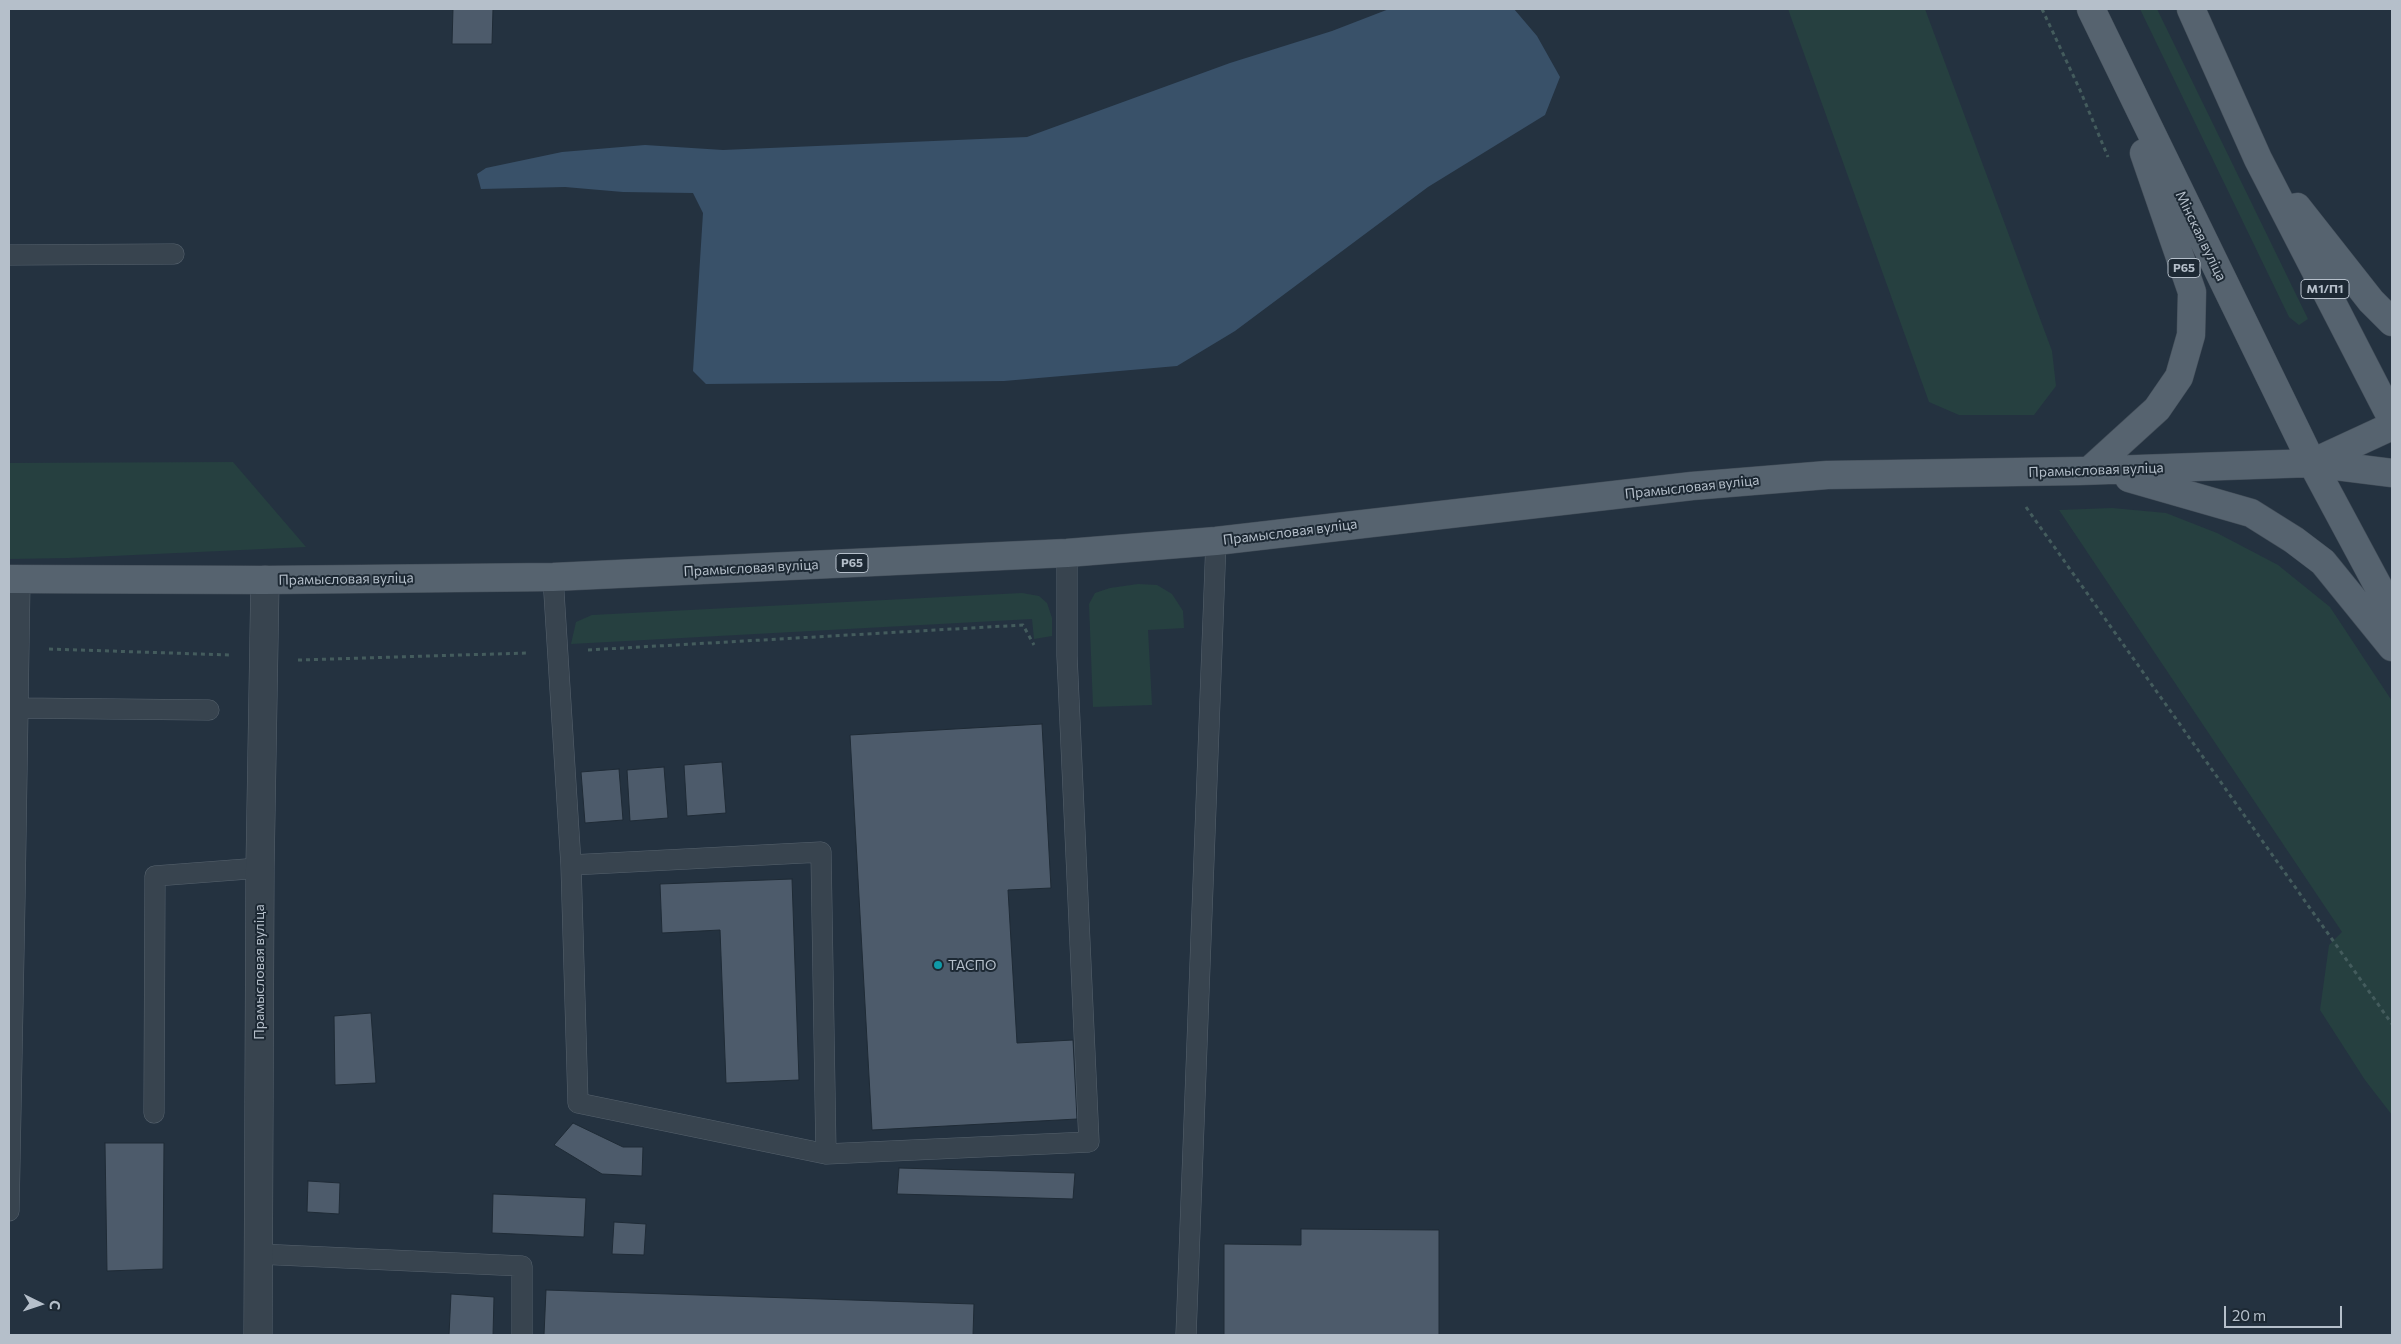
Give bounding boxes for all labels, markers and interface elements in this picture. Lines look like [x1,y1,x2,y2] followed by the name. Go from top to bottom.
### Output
[2172,188,2230,284] street label: Мінская вуліца
[2168,258,2200,278] road number: Р65
[2301,280,2349,298] road number: М1/П1
[2028,459,2164,481] street label: Прамысловая вуліца
[1624,472,1760,502] street label: Прамысловая вуліца
[1222,515,1358,549] street label: Прамысловая вуліца
[836,554,868,572] road number: Р65
[683,556,819,580] street label: Прамысловая вуліца
[278,569,414,589] street label: Прамысловая вуліца
[251,904,267,1040] street label: Прамысловая вуліца
[948,957,996,973] place label: ТАСПО
[932,959,944,971] marker: ТАСПО
[15,1279,65,1329] north arrow
[2226,1296,2344,1328] scale bar
[47,1300,64,1310] text: С
[2232,1306,2266,1324] text: 20 m

